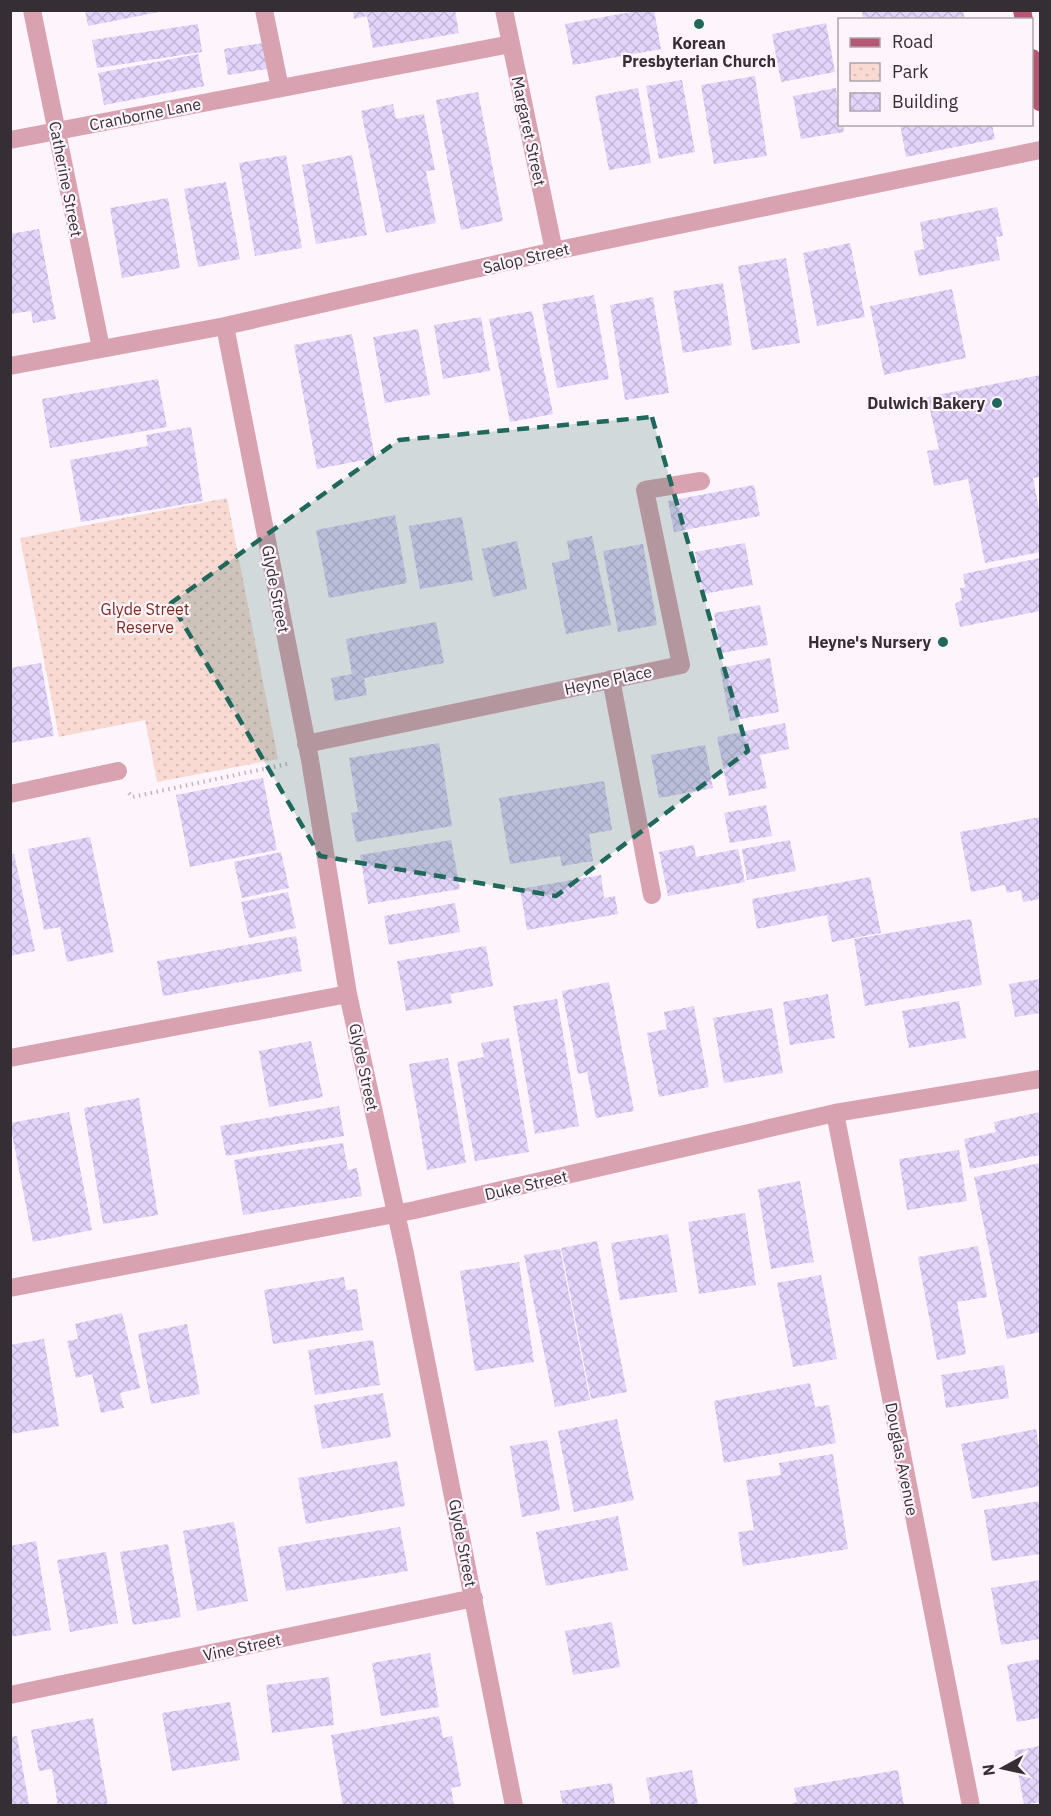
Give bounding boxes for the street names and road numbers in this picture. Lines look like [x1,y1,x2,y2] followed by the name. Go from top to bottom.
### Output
[508,74,550,188] street label: Margaret Street
[87,93,203,135] street label: Cranborne Lane
[45,119,87,239] street label: Catherine Street
[481,238,571,278] street label: Salop Street
[258,543,294,635] street label: Glyde Street
[562,661,654,699] street label: Heyne Place
[345,1021,383,1113] street label: Glyde Street
[483,1166,569,1204] street label: Duke Street
[881,1401,923,1518] street label: Douglas Avenue
[445,1497,481,1589] street label: Glyde Street
[201,1629,283,1665] street label: Vine Street

